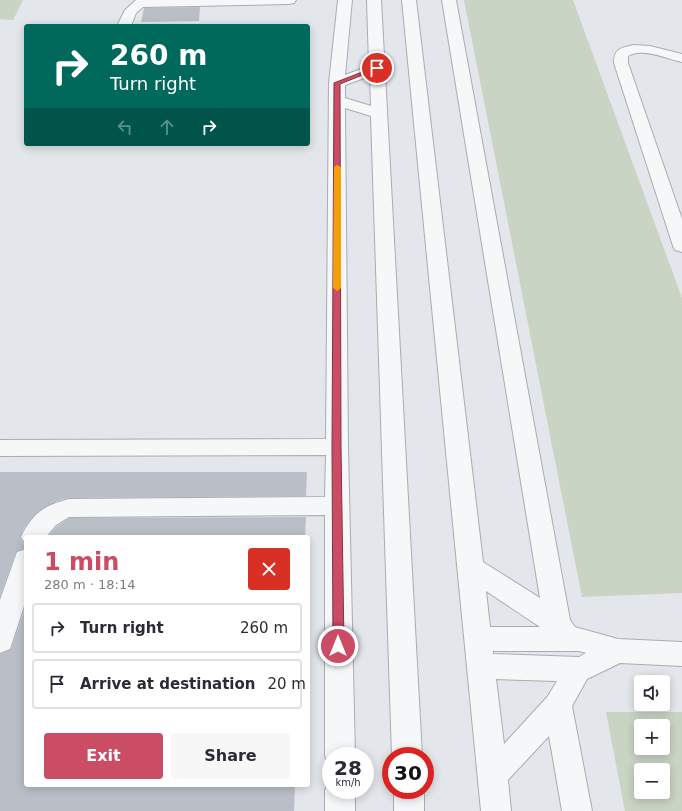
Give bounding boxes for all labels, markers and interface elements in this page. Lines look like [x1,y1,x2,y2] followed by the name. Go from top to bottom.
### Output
[110,39,207,72] text: 260 m
[44,40,96,92] icon: right
[360,51,394,85] pin
[366,57,388,79] icon: arrive
[110,73,196,94] text: Turn right
[114,116,136,138] icon: left
[156,116,178,138] icon: ahead
[198,116,220,138] icon: right
[44,548,119,576] text: 1 min
[248,548,290,590] button: close
[44,577,135,592] text: 280 m · 18:14
[46,617,68,639] icon: right
[80,619,164,637] text: Turn right
[240,619,288,637] text: 260 m
[317,625,359,667] position arrow
[46,673,68,695] icon: arrive
[80,675,255,693] text: Arrive at destination
[267,675,306,693] text: 20 m
[634,675,670,799] map controls
[634,675,670,711] button: sound
[634,719,670,755] button: +
[44,733,163,779] button: Exit
[171,733,290,779] button: Share
[382,747,434,799] speed limit sign: 30
[334,756,362,780] text: 28
[634,763,670,799] button: −
[335,777,361,788] text: km/h

